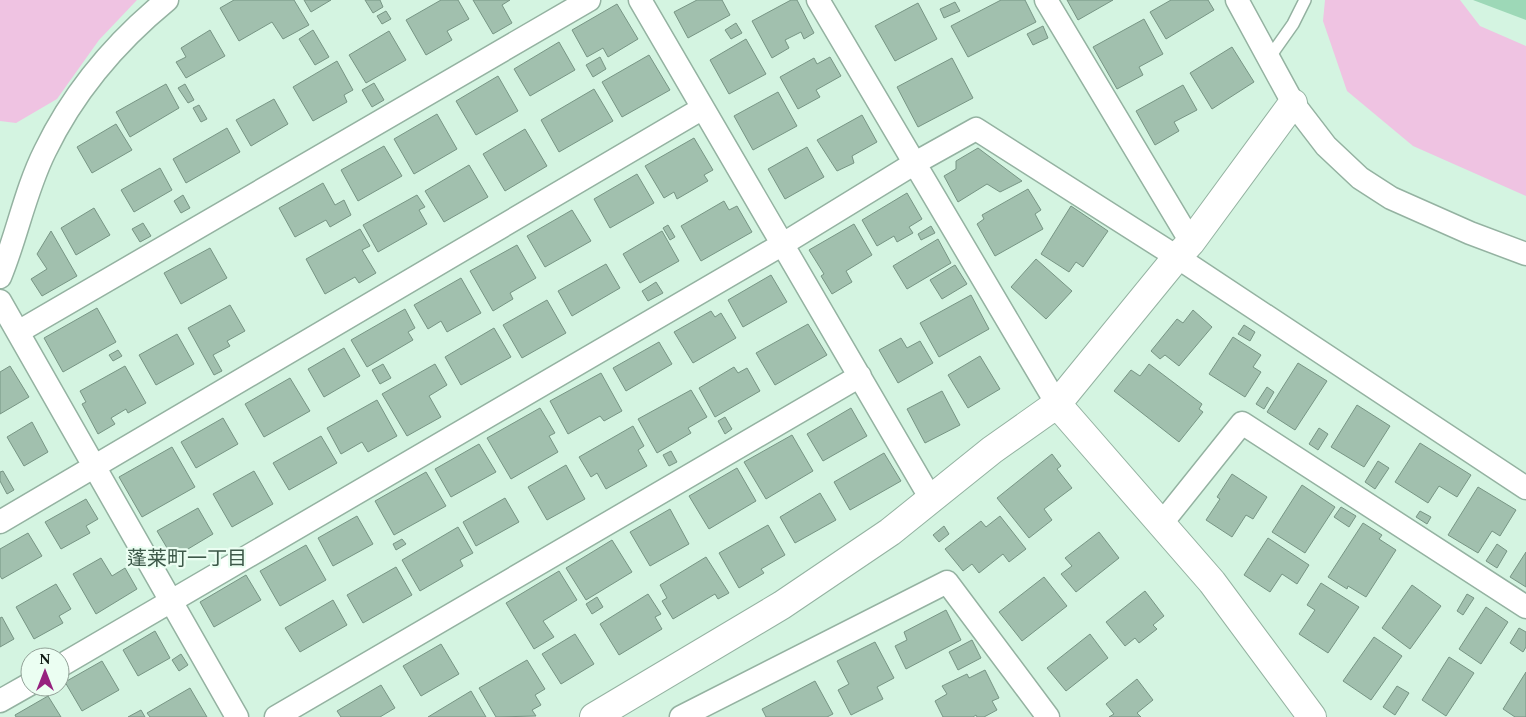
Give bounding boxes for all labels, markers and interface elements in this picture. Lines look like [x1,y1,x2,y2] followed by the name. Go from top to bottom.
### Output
[127,544,247,574] district label: 蓬莱町一丁目
[20,647,70,697] north arrow
[39,649,51,670] text: N

